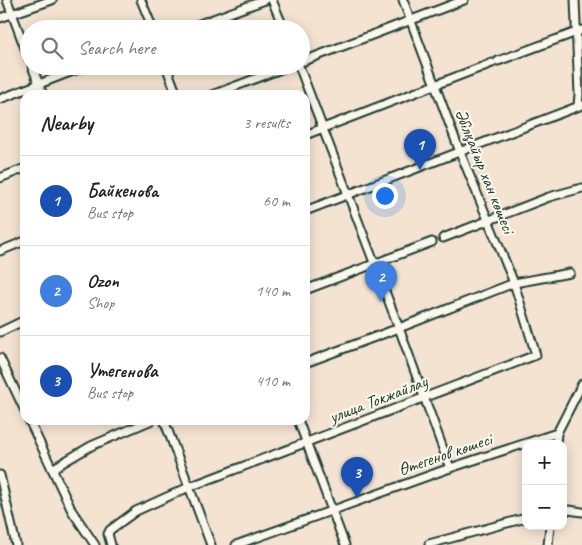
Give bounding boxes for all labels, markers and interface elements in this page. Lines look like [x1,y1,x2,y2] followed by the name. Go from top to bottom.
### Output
[20,20,310,75] search box
[38,34,66,62] icon: search
[78,36,155,60] text: Search here
[450,105,521,239] street label: Әбілқайыр хан көшесі
[40,110,93,136] text: Nearby
[243,113,290,133] text: 3 results
[404,129,436,170] pin: 1
[87,179,158,203] text: Байкенова
[372,183,398,209] your location
[52,191,60,211] text: 1
[263,191,290,211] text: 60 m
[87,203,133,223] text: Bus stop
[365,261,397,302] pin: 2
[87,269,119,293] text: Ozon
[52,281,60,301] text: 2
[256,281,290,301] text: 140 m
[87,293,114,313] text: Shop
[87,359,158,383] text: Утегенова
[325,370,432,428] street label: улица Токжайлау
[52,371,60,391] text: 3
[256,371,290,391] text: 410 m
[87,383,133,403] text: Bus stop
[395,427,497,480] street label: Өтегенов көшесі
[522,440,567,530] map controls
[522,440,567,485] button: +
[341,457,373,498] pin: 3
[522,485,567,530] button: −

